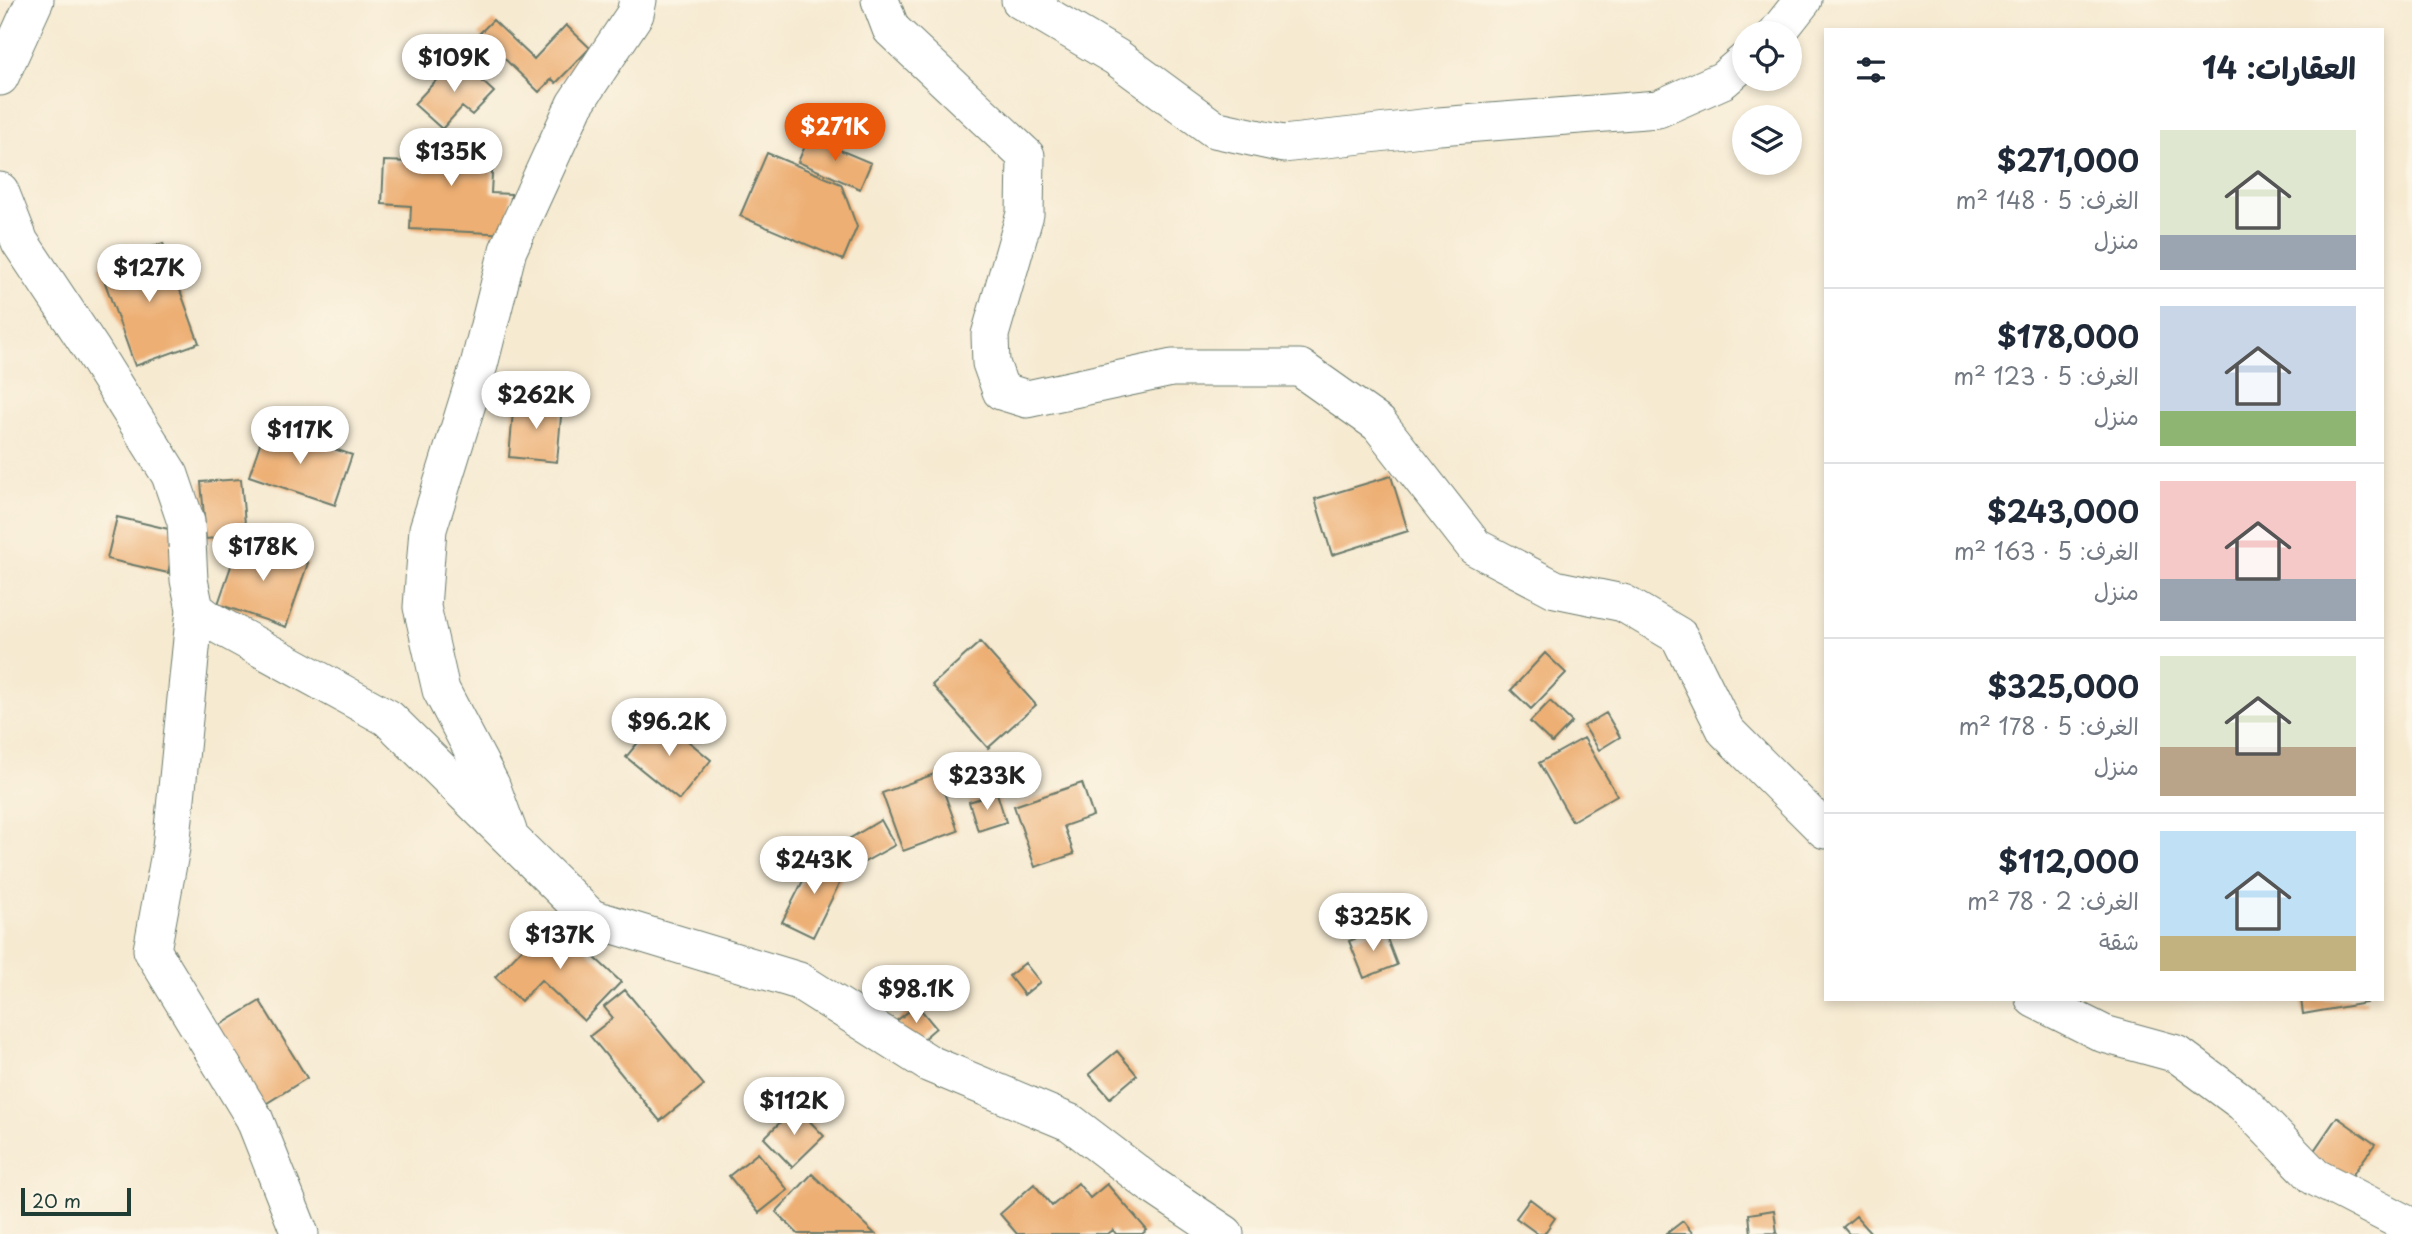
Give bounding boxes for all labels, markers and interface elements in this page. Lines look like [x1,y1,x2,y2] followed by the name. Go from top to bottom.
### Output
[1732,21,1802,175] map controls
[1732,21,1802,91] button: locate
[405,34,503,94] pin: $109K
[418,39,490,74] text: $109K
[2202,44,2356,89] text: العقارات: 14
[1852,51,1890,89] icon: filters
[786,104,884,163] pin: $271K
[1732,105,1802,175] button: layers
[801,108,869,143] text: $271K
[402,128,500,188] pin: $135K
[415,133,487,168] text: $135K
[1997,137,2139,182] text: $271,000
[2216,158,2300,242] icon: home
[1956,182,2139,217] text: الغرف: 5 · 148 m²
[2094,222,2139,257] text: منزل
[100,244,198,304] pin: $127K
[113,249,185,284] text: $127K
[1997,313,2139,358] text: $178,000
[2216,334,2300,418] icon: home
[1953,358,2139,393] text: الغرف: 5 · 123 m²
[487,372,585,431] pin: $262K
[497,376,575,411] text: $262K
[2094,398,2139,433] text: منزل
[251,406,349,466] pin: $117K
[267,411,333,446] text: $117K
[1987,488,2139,533] text: $243,000
[2216,509,2300,593] icon: home
[214,524,312,583] pin: $178K
[228,528,298,563] text: $178K
[1954,533,2139,568] text: الغرف: 5 · 163 m²
[2094,573,2139,608] text: منزل
[1988,663,2139,708] text: $325,000
[2216,684,2300,768] icon: home
[612,698,726,758] pin: $96.2K
[627,703,711,738] text: $96.2K
[1958,708,2139,743] text: الغرف: 5 · 178 m²
[2094,748,2139,783] text: منزل
[938,752,1036,812] pin: $233K
[949,757,1025,792] text: $233K
[765,836,863,896] pin: $243K
[1999,838,2139,883] text: $112,000
[776,841,852,876] text: $243K
[2216,859,2300,943] icon: home
[1967,883,2139,918] text: الغرف: 2 · 78 m²
[1324,894,1422,953] pin: $325K
[1335,898,1411,933] text: $325K
[511,912,609,971] pin: $137K
[525,916,595,951] text: $137K
[2099,923,2139,958] text: شقة
[859,965,973,1025] pin: $98.1K
[878,970,954,1005] text: $98.1K
[745,1078,843,1137] pin: $112K
[760,1082,828,1117] text: $112K
[21,1185,131,1217] scale bar
[32,1186,81,1214] text: 20 m

